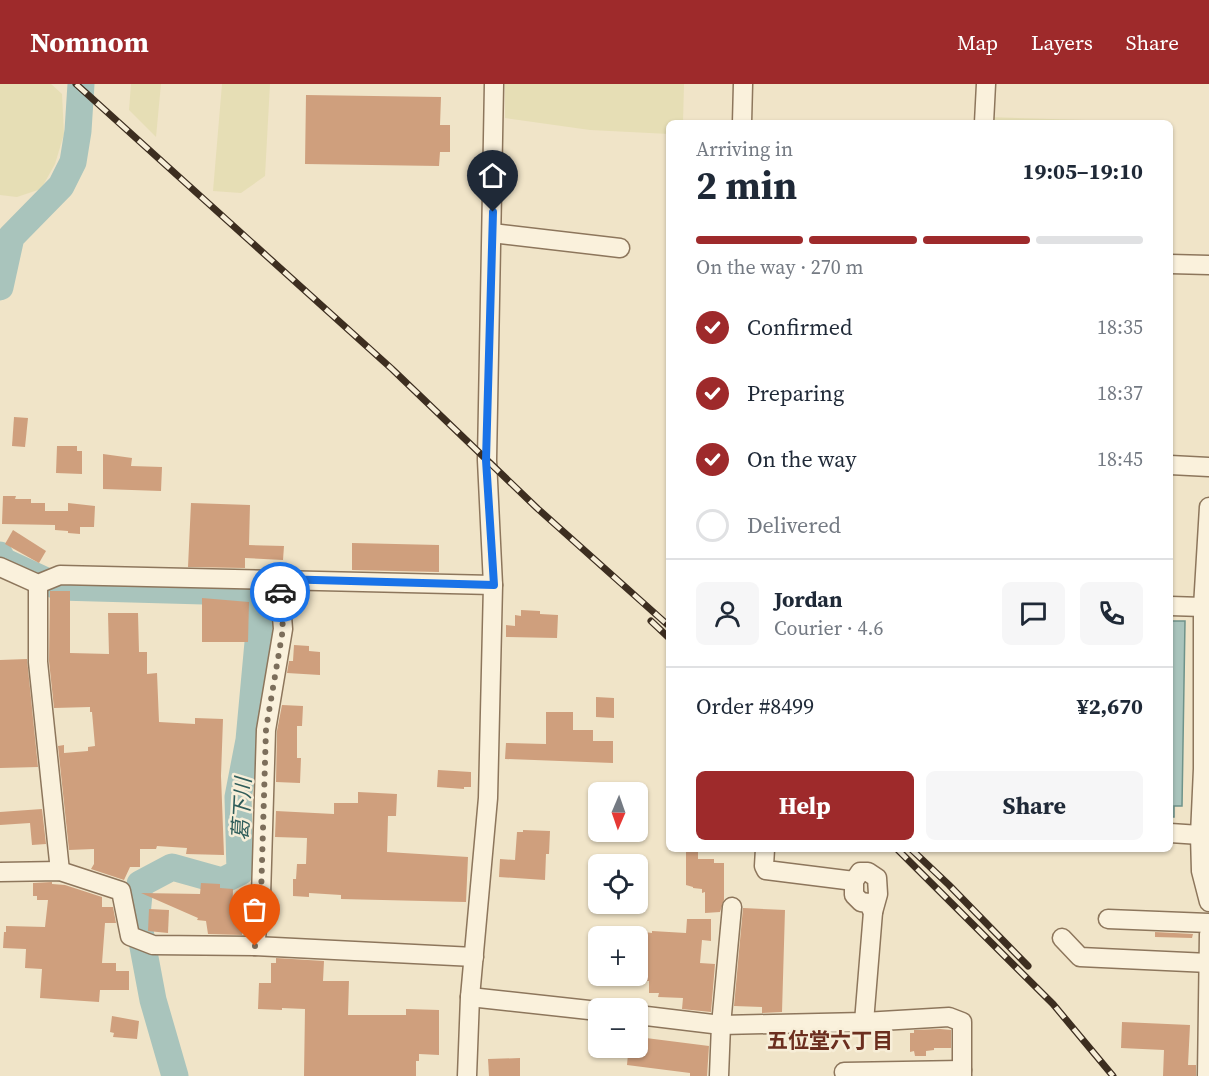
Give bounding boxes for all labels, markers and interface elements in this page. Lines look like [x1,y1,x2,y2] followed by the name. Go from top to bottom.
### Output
[30,23,149,61] text: Nomnom
[957,28,998,57] text: Map
[1031,28,1093,57] text: Layers
[1126,28,1179,57] text: Share
[696,135,793,163] text: Arriving in
[467,150,518,212] pin
[1023,156,1143,186] text: 19:05–19:10
[476,159,509,192] icon: home
[696,159,797,212] text: 2 min
[696,253,863,281] text: On the way · 270 m
[696,311,729,344] icon: check
[747,312,852,342] text: Confirmed
[1097,313,1143,341] text: 18:35
[696,377,729,410] icon: check
[747,378,844,408] text: Preparing
[1097,379,1143,407] text: 18:37
[696,443,729,476] icon: check
[747,444,856,474] text: On the way
[1097,445,1143,473] text: 18:45
[747,510,841,540] text: Delivered
[250,562,310,622] courier
[264,576,297,609] icon: car
[696,582,759,645] button: person
[1002,582,1065,645] button: chat
[1080,582,1143,645] button: phone
[774,584,842,614] text: Jordan
[774,614,883,642] text: Courier · 4.6
[696,691,814,721] text: Order #8499
[1077,691,1143,721] text: ¥2,670
[696,771,914,840] button: Help
[926,771,1143,840] button: Share
[225,775,258,841] water label: 葛下川
[588,782,648,842] north arrow
[588,782,648,1058] map controls
[588,854,648,914] button: locate
[229,884,280,946] pin
[238,893,271,926] icon: bag
[588,926,648,986] button: +
[588,998,648,1058] button: −
[767,1026,893,1055] district label: 五位堂六丁目

